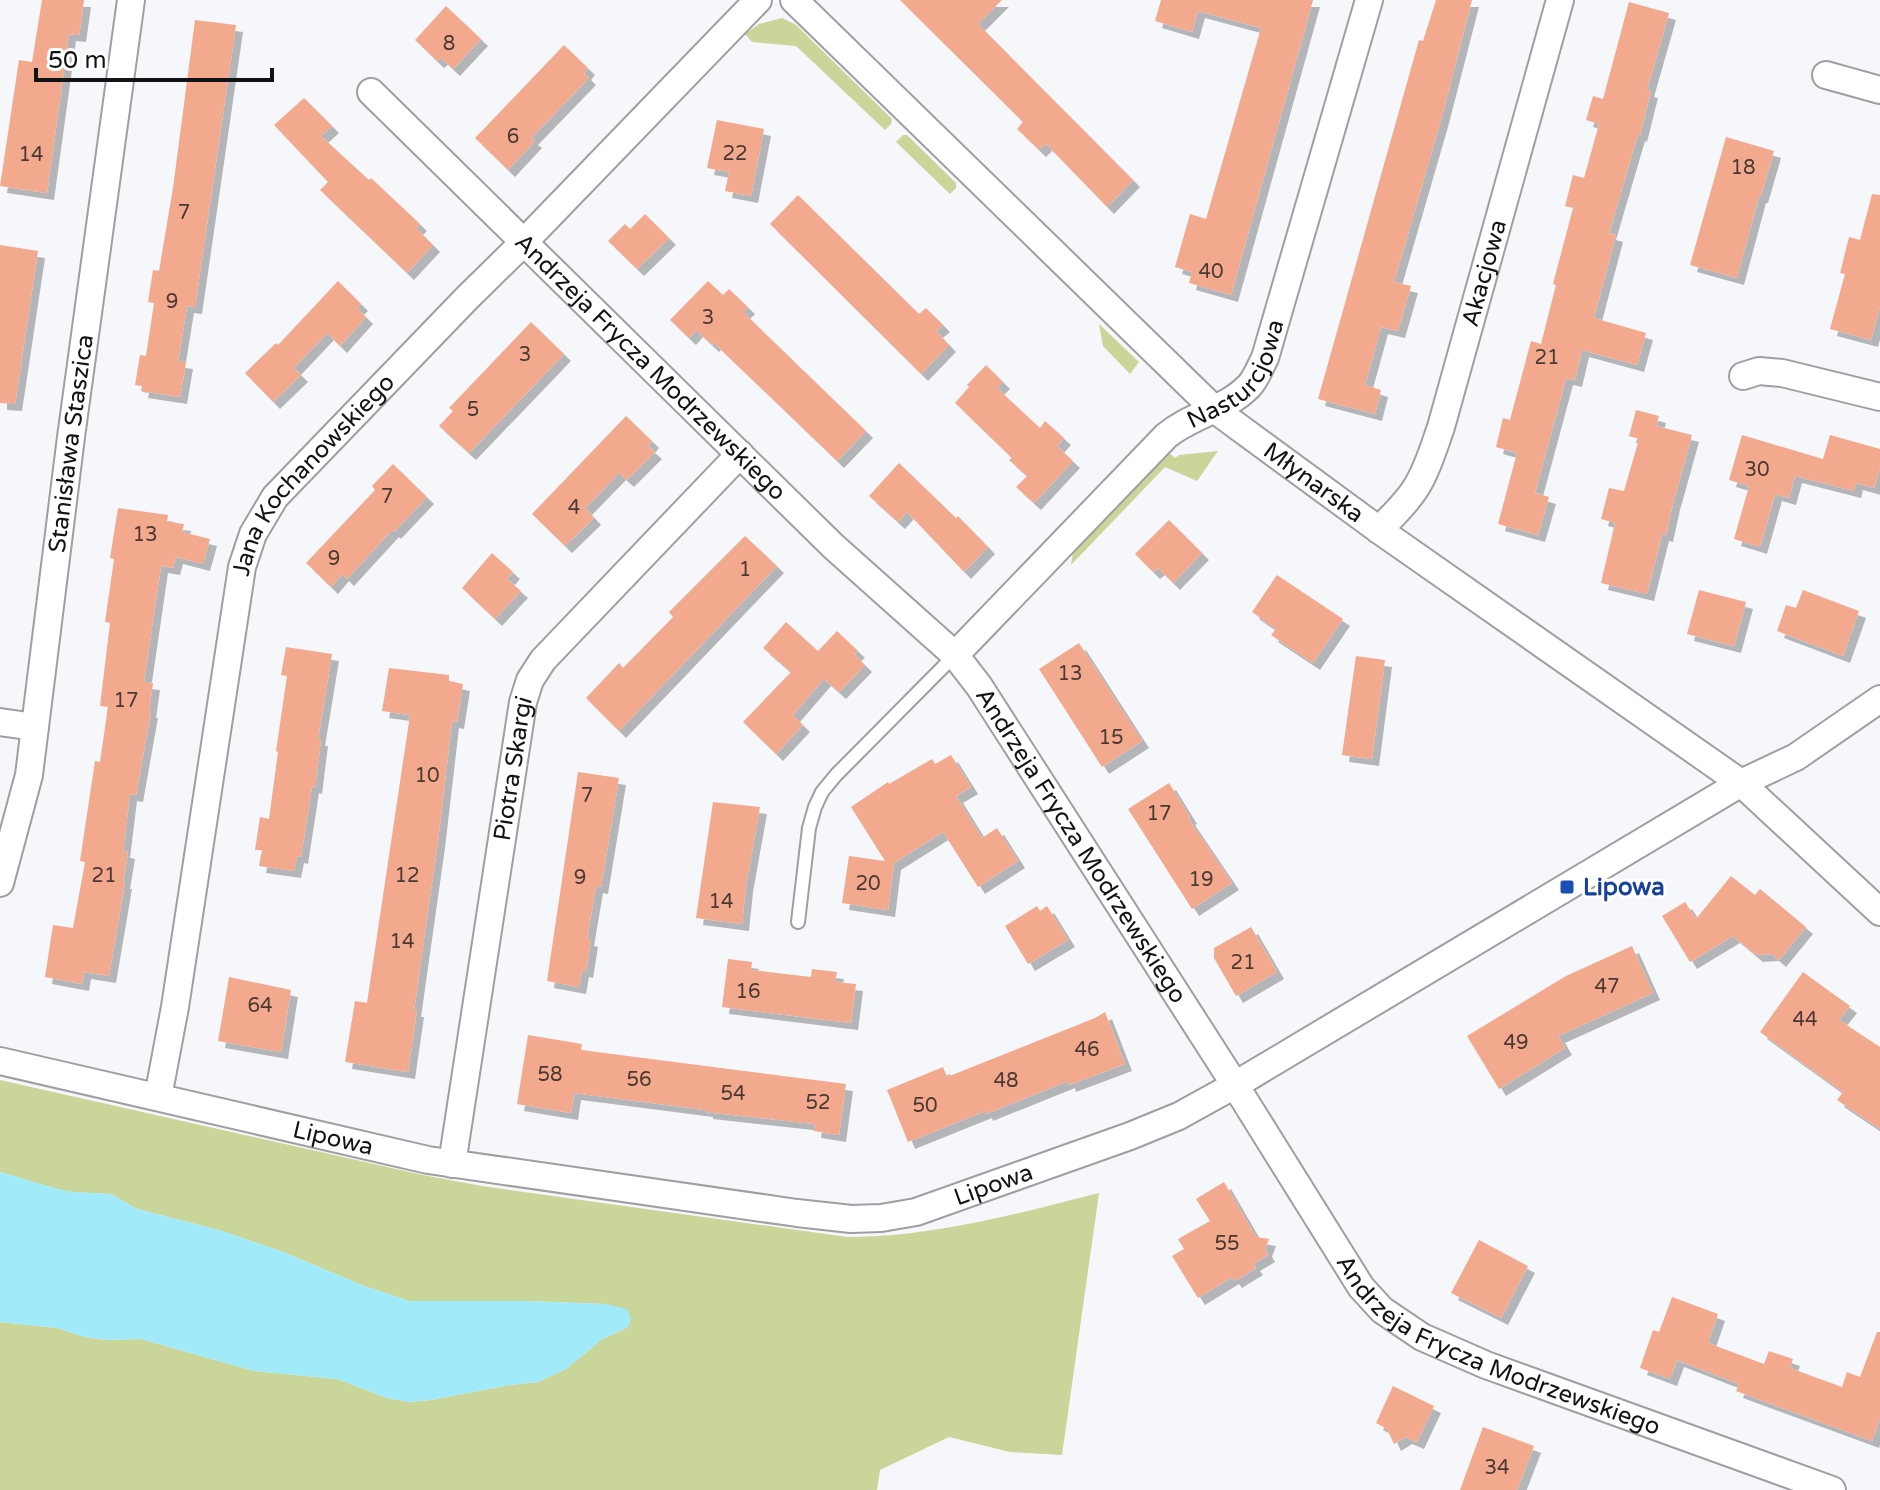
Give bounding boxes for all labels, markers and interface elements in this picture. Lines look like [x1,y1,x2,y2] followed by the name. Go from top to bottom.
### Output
[36,32,272,82] scale bar
[443,32,455,56] house number: 8
[48,46,106,75] text: 50 m
[507,125,519,149] house number: 6
[722,142,748,166] house number: 22
[18,143,44,167] house number: 14
[1730,156,1756,180] house number: 18
[178,201,190,225] house number: 7
[1456,216,1513,330] street label: Akacjowa
[509,228,792,507] street label: Andrzeja Frycza Modrzewskiego
[1198,260,1224,284] house number: 40
[166,290,178,314] house number: 9
[702,306,714,330] house number: 3
[1182,316,1290,435] street label: Nasturcjowa
[43,333,100,554] street label: Stanisława Staszica
[519,343,531,367] house number: 3
[1534,346,1560,370] house number: 21
[227,368,401,578] street label: Jana Kochanowskiego
[467,398,479,422] house number: 5
[1258,436,1369,529] street label: Młynarska
[1744,458,1770,482] house number: 30
[381,485,393,509] house number: 7
[568,496,580,520] house number: 4
[132,523,158,547] house number: 13
[328,547,340,571] house number: 9
[739,558,751,582] house number: 1
[1057,662,1083,686] house number: 13
[969,683,1193,1009] street label: Andrzeja Frycza Modrzewskiego
[113,689,139,713] house number: 17
[488,693,539,843] street label: Piotra Skargi
[1098,726,1124,750] house number: 15
[414,764,440,788] house number: 10
[581,784,593,808] house number: 7
[1146,802,1172,826] house number: 17
[91,864,117,888] house number: 21
[394,864,420,888] house number: 12
[574,866,586,890] house number: 9
[1188,868,1214,892] house number: 19
[855,872,881,896] house number: 20
[1583,873,1665,902] place label: Lipowa
[1558,878,1576,896] marker: Lipowa
[708,890,734,914] house number: 14
[389,930,415,954] house number: 14
[1230,951,1256,975] house number: 21
[1594,975,1620,999] house number: 47
[735,980,761,1004] house number: 16
[247,994,273,1018] house number: 64
[1792,1008,1818,1032] house number: 44
[1503,1031,1529,1055] house number: 49
[1074,1038,1100,1062] house number: 46
[537,1063,563,1087] house number: 58
[626,1068,652,1092] house number: 56
[993,1069,1019,1093] house number: 48
[720,1082,746,1106] house number: 54
[805,1091,831,1115] house number: 52
[912,1094,938,1118] house number: 50
[290,1115,376,1162] street label: Lipowa
[950,1158,1037,1212] street label: Lipowa
[1214,1232,1240,1256] house number: 55
[1330,1250,1664,1442] street label: Andrzeja Frycza Modrzewskiego
[1484,1456,1510,1480] house number: 34

